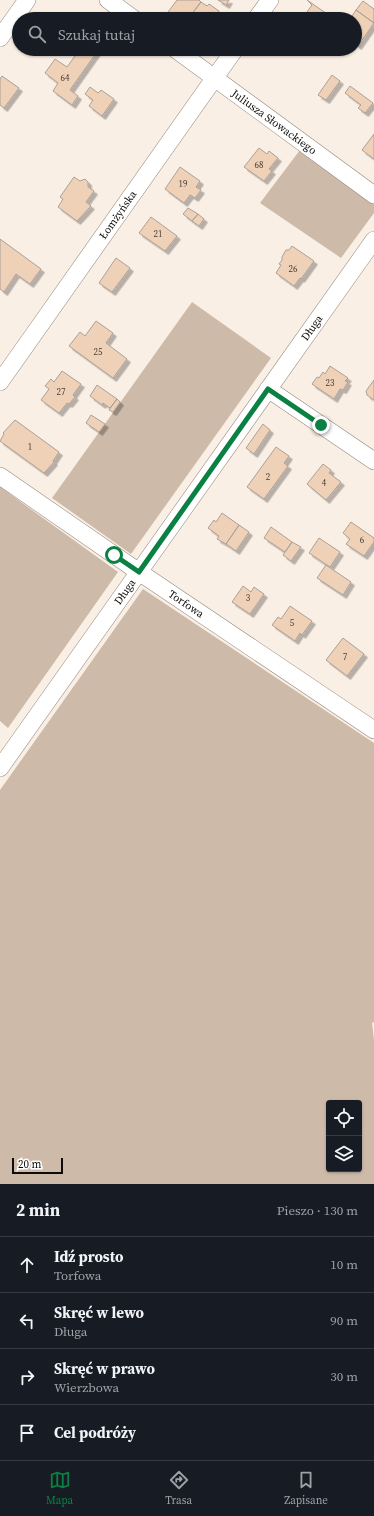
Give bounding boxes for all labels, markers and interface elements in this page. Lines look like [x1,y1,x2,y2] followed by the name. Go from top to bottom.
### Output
[12,12,362,56] search box
[26,23,48,45] icon: search
[58,24,135,45] text: Szukaj tutaj
[60,72,70,84] house number: 64
[228,85,319,158] street label: Juliusza Słowackiego
[254,159,264,171] house number: 68
[178,178,188,190] house number: 19
[96,187,140,242] street label: Łomżyńska
[153,228,163,240] house number: 21
[288,263,298,275] house number: 26
[298,312,326,344] street label: Długa
[93,346,103,358] house number: 25
[325,377,335,389] house number: 23
[56,386,66,398] house number: 27
[312,416,330,434] route end
[28,441,32,453] house number: 1
[266,471,271,483] house number: 2
[322,477,327,489] house number: 4
[360,534,365,546] house number: 6
[105,546,123,564] route start
[111,576,139,608] street label: Długa
[165,587,207,622] street label: Torfowa
[246,592,251,604] house number: 3
[290,617,295,629] house number: 5
[343,651,348,663] house number: 7
[326,1100,362,1172] map controls
[326,1100,362,1136] button: locate
[326,1136,362,1172] button: layers
[12,1156,63,1175] scale bar
[18,1157,41,1172] text: 20 m
[16,1198,60,1222] text: 2 min
[277,1202,358,1219] text: Pieszo · 130 m
[54,1246,123,1267] text: Idź prosto
[16,1254,38,1276] icon: ahead
[330,1256,358,1273] text: 10 m
[54,1267,101,1284] text: Torfowa
[54,1302,144,1323] text: Skręć w lewo
[16,1310,38,1332] icon: left
[330,1312,358,1329] text: 90 m
[54,1323,87,1340] text: Długa
[54,1358,155,1379] text: Skręć w prawo
[16,1366,38,1388] icon: right
[330,1368,358,1385] text: 30 m
[54,1379,119,1396] text: Wierzbowa
[16,1422,38,1444] icon: arrive
[54,1422,136,1443] text: Cel podróży
[46,1469,73,1508] tab: Mapa
[165,1469,192,1508] tab: Trasa
[284,1469,328,1508] tab: Zapisane

